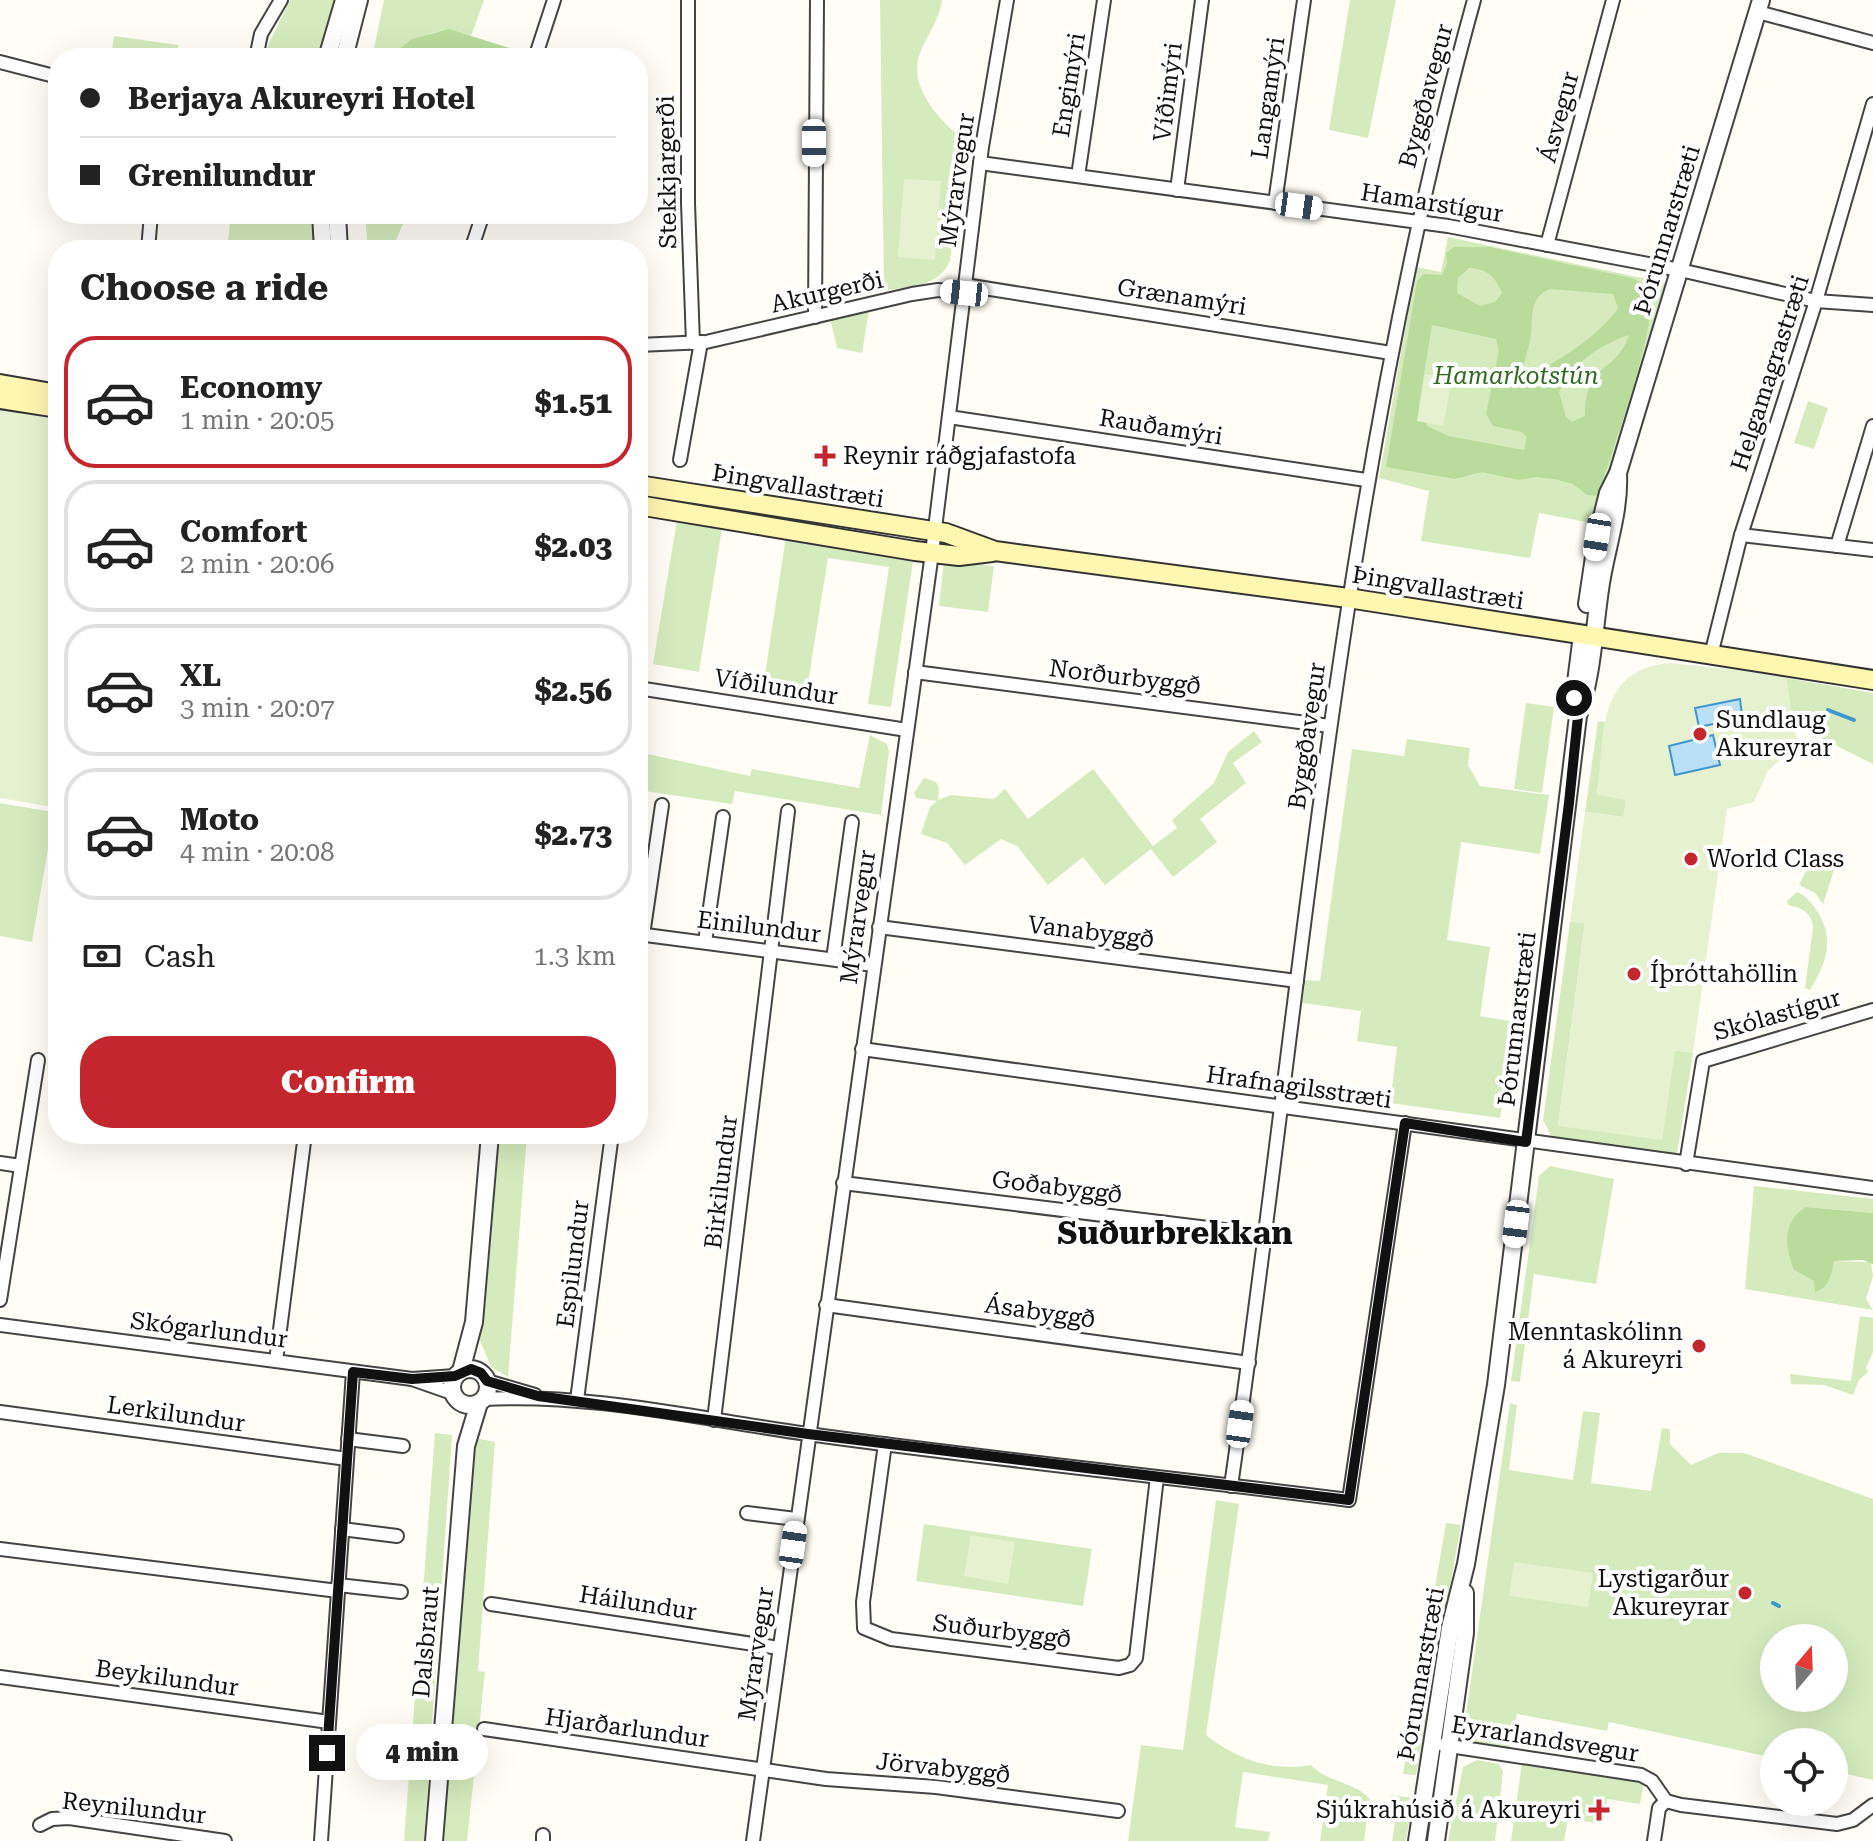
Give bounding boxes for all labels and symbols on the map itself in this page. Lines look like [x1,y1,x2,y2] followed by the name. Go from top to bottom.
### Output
[1393,21,1459,171] street label: Byggðavegur
[1047,30,1091,139] street label: Engimýri
[1246,35,1290,161] street label: Langamýri
[1148,40,1188,143] street label: Víðimýri
[1532,68,1585,166] street label: Ásvegur
[652,95,682,249] street label: Stekkjargerði
[934,111,980,249] street label: Mýrarvegur
[802,119,826,167] car
[1628,142,1706,318] street label: Þórunnarstræti
[1359,178,1505,228] street label: Hamarstígur
[1274,191,1324,221] car
[768,265,886,319] street label: Akurgerði
[1725,271,1815,474] street label: Helgamagrastræti
[1115,273,1249,321] street label: Grænamýri
[939,279,989,307] car
[1433,362,1598,390] park label: Hamarkotstún
[1097,403,1225,451] street label: Rauðamýri
[843,442,1076,470] place label: Reynir ráðgjafastofa
[814,445,836,467] marker: Reynir ráðgjafastofa
[710,459,886,513] street label: Þingvallastræti
[1581,511,1613,563] car
[1350,561,1526,615] street label: Þingvallastræti
[1048,654,1202,700] street label: Norðurbyggð
[1283,661,1331,811] street label: Byggðavegur
[712,663,840,711] street label: Víðilundur
[1556,680,1592,716] route start
[1716,706,1832,762] place label: Sundlaug Akureyrar
[1691,725,1709,743] marker: Sundlaug Akureyrar
[1707,845,1844,873] place label: World Class
[835,848,881,986] street label: Mýrarvegur
[1682,850,1700,868] marker: World Class
[696,906,823,948] street label: Einilundur
[1026,910,1156,954] street label: Vanabyggð
[1492,930,1542,1108] street label: Þórunnarstræti
[1650,959,1798,988] place label: Íþróttahöllin
[1625,965,1643,983] marker: Íþróttahöllin
[1710,983,1844,1047] street label: Skólastígur
[1204,1060,1394,1114] street label: Hrafnagilsstræti
[699,1113,743,1250] street label: Birkilundur
[990,1165,1124,1209] street label: Goðabyggð
[551,1198,595,1329] street label: Espilundur
[1501,1199,1531,1249] car
[1057,1214,1293,1252] district label: Suðurbrekkan
[983,1289,1097,1334] street label: Ásabyggð
[129,1306,289,1354] street label: Skógarlundur
[1508,1318,1683,1374] place label: Menntaskólinn á Akureyri
[1690,1337,1708,1355] marker: Menntaskólinn á Akureyri
[105,1390,247,1438] street label: Lerkilundur
[1225,1399,1255,1449] car
[778,1520,808,1570] car
[1597,1565,1729,1621] place label: Lystigarður Akureyrar
[577,1580,699,1626] street label: Háilundur
[1736,1584,1754,1602] marker: Lystigarður Akureyrar
[407,1585,445,1699] street label: Dalsbraut
[733,1585,779,1723] street label: Mýrarvegur
[1392,1585,1450,1763] street label: Þórunnarstræti
[931,1609,1073,1653] street label: Suðurbyggð
[1760,1624,1848,1712] north arrow
[94,1654,241,1702] street label: Beykilundur
[543,1703,711,1753] street label: Hjarðarlundur
[1449,1710,1641,1768] street label: Eyrarlandsvegur
[355,1725,487,1781] callout: 4 min
[309,1735,345,1771] route end
[875,1747,1011,1789] street label: Jörvabyggð
[61,1787,208,1829] street label: Reynilundur
[1316,1796,1581,1824] place label: Sjúkrahúsið á Akureyri
[1588,1799,1610,1821] marker: Sjúkrahúsið á Akureyri

